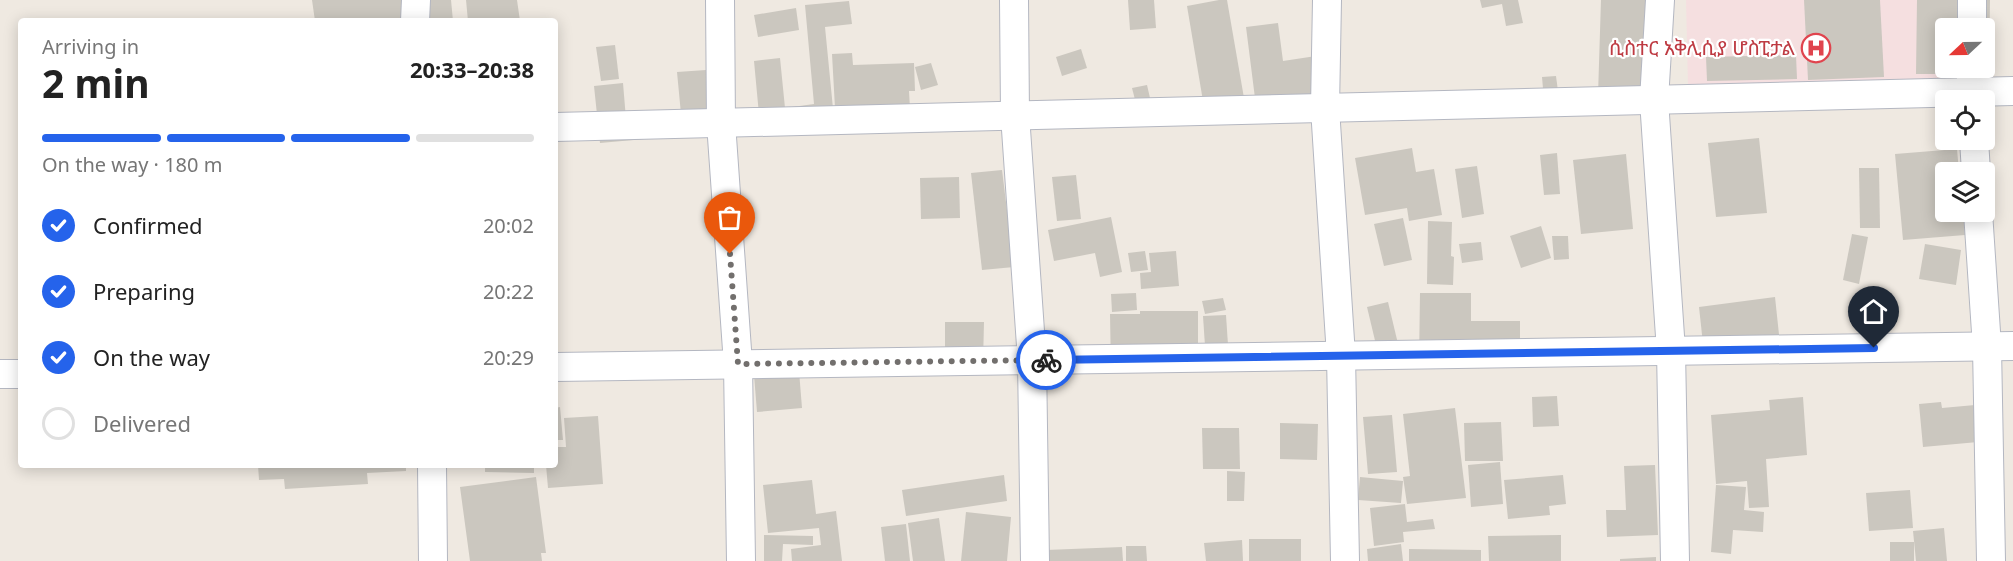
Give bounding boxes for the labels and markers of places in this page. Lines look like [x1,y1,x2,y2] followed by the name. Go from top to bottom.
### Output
[1800,32,1832,64] hospital icon: ሲስተር አቅሊሲያ ሆስፒታል
[1609,34,1795,61] place label: ሲስተር አቅሊሲያ ሆስፒታል
[704,192,755,254] pin
[1848,286,1899,348] pin

